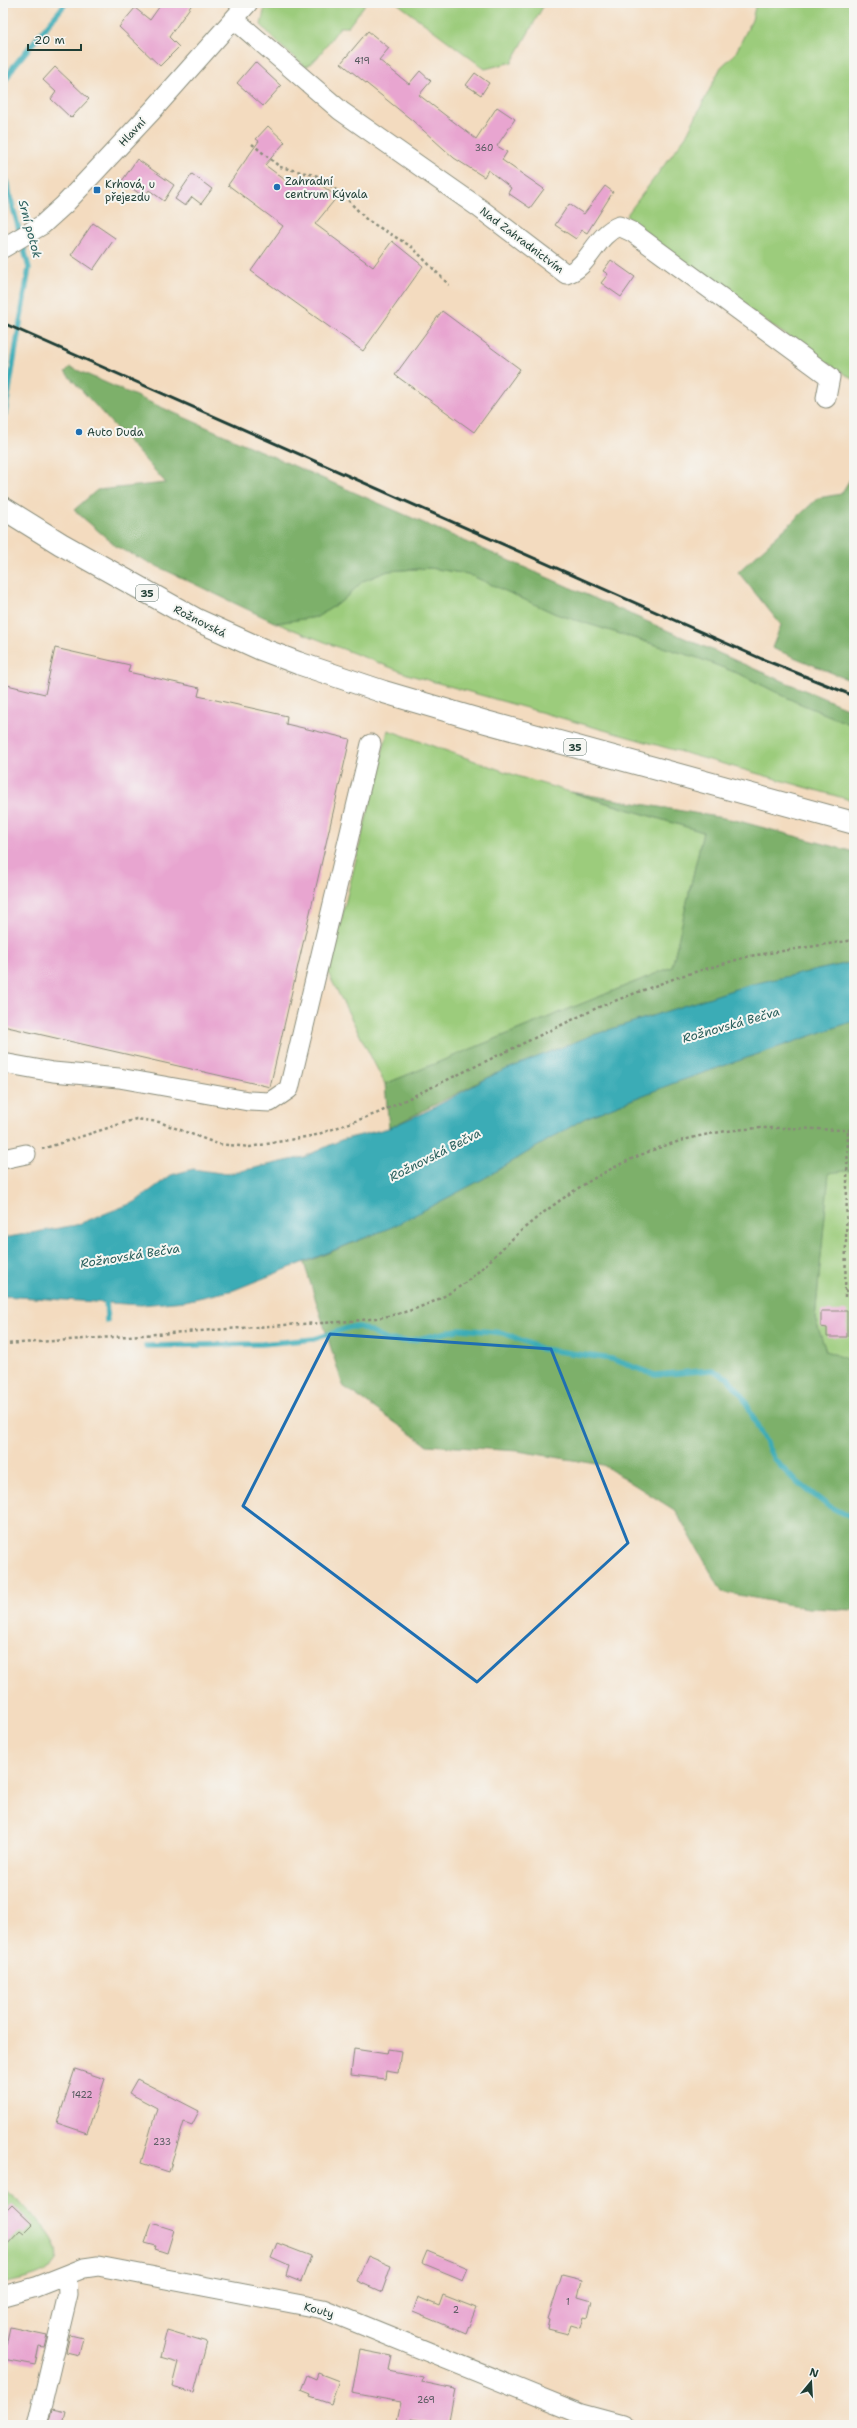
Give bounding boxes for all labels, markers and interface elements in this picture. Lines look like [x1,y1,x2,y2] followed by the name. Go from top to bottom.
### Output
[28,26,81,52] scale bar
[34,32,65,48] text: 20 m
[354,55,370,67] house number: 419
[116,115,149,150] street label: Hlavní
[475,142,493,154] house number: 360
[285,174,368,202] place label: Zahradní centrum Kývala
[105,177,155,205] place label: Krhová, u přejezdu
[272,182,282,192] marker: Zahradní centrum Kývala
[92,185,102,195] marker: Krhová, u přejezdu
[15,198,45,260] water label: Srní potok
[477,204,567,277] street label: Nad Zahradnictvím
[87,425,144,440] place label: Auto Duda
[74,427,84,437] marker: Auto Duda
[136,585,158,601] road number: 35
[171,602,229,641] street label: Rožnovská
[564,739,586,755] road number: 35
[680,1003,782,1047] water label: Rožnovská Bečva
[387,1125,483,1185] water label: Rožnovská Bečva
[79,1240,181,1272] water label: Rožnovská Bečva
[71,2089,93,2101] house number: 1422
[153,2136,171,2148] house number: 233
[566,2296,570,2308] house number: 1
[302,2299,336,2322] street label: Kouty
[453,2304,459,2316] house number: 2
[791,2362,831,2402] north arrow
[807,2364,821,2382] text: N
[417,2394,435,2406] house number: 269

